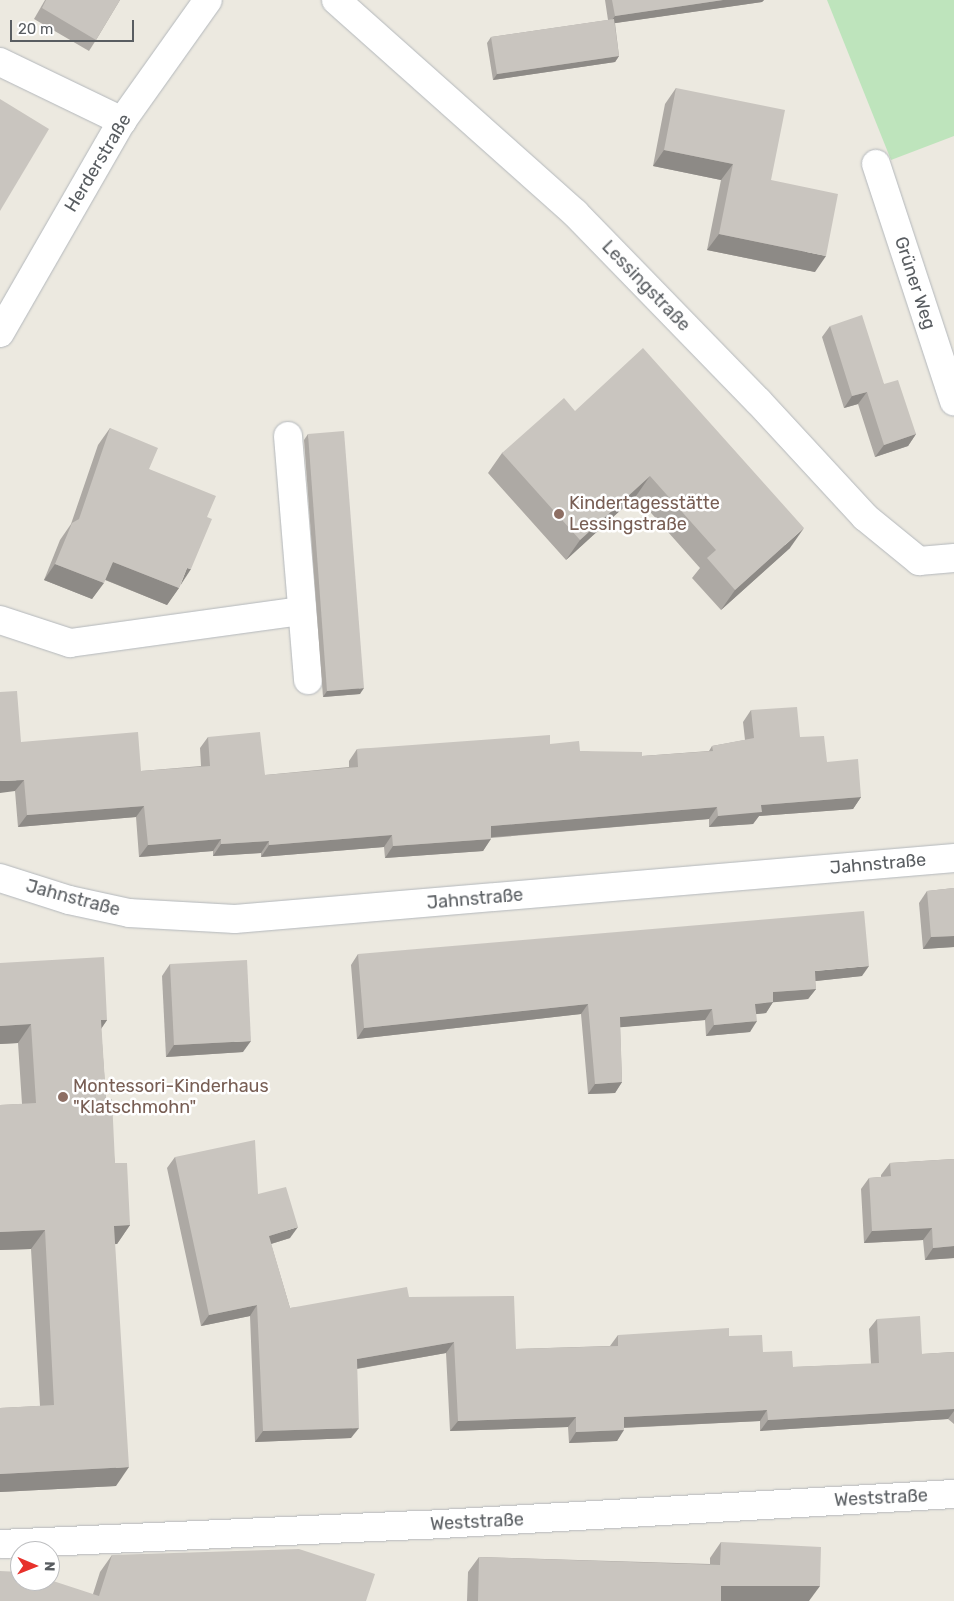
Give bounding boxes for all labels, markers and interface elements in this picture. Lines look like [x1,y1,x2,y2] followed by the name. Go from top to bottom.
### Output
[12,10,136,42] scale bar
[18,20,53,38] text: 20 m
[60,110,136,216] street label: Herderstraße
[890,234,940,332] street label: Grüner Weg
[597,236,695,336] street label: Lessingstraße
[569,493,720,536] place label: Kindertagesstätte Lessingstraße
[553,508,565,520] marker: Kindertagesstätte Lessingstraße
[829,849,927,879] street label: Jahnstraße
[24,875,122,921] street label: Jahnstraße
[426,884,524,914] street label: Jahnstraße
[73,1076,269,1118] place label: Montessori-Kinderhaus "Klatschmohn"
[57,1091,69,1103] marker: Montessori-Kinderhaus "Klatschmohn"
[834,1485,928,1511] street label: Weststraße
[430,1509,524,1535] street label: Weststraße
[10,1541,60,1591] north arrow
[41,1561,58,1571] text: N

